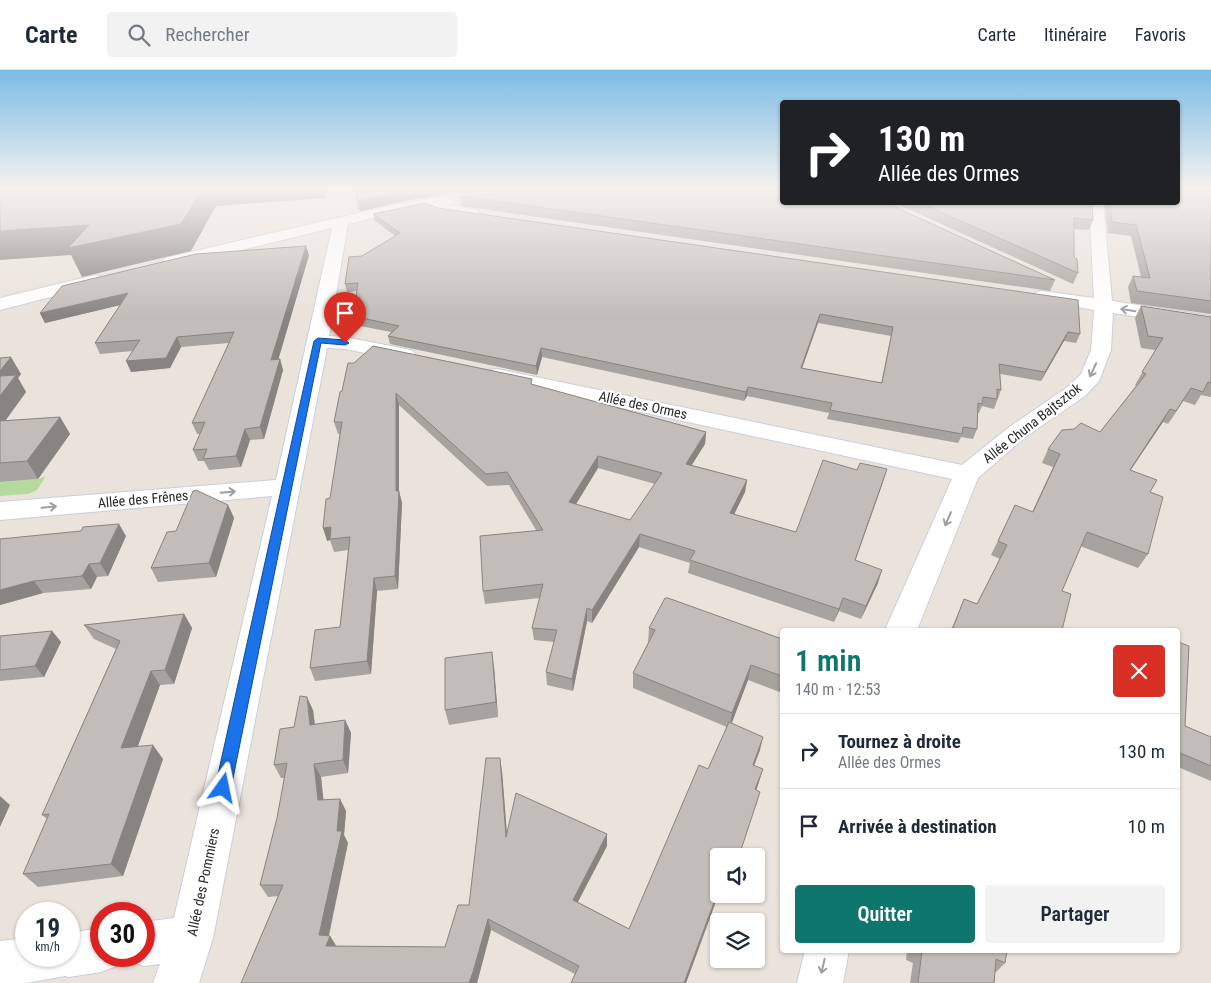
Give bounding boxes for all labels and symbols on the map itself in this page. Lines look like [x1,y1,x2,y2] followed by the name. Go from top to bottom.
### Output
[324,292,366,343] pin
[1120,305,1136,315] one-way arrow
[1087,362,1097,377] one-way arrow
[980,379,1085,466] street label: Allée Chuna Bajtsztok
[597,388,689,422] street label: Allée des Ormes
[97,487,189,511] street label: Allée des Frênes
[220,487,236,497] one-way arrow
[40,502,56,512] one-way arrow
[943,511,953,526] one-way arrow
[196,761,248,813] position arrow
[184,826,222,938] street label: Allée des Pommiers
[90,902,155,967] speed limit sign: 30
[818,958,827,974] one-way arrow

